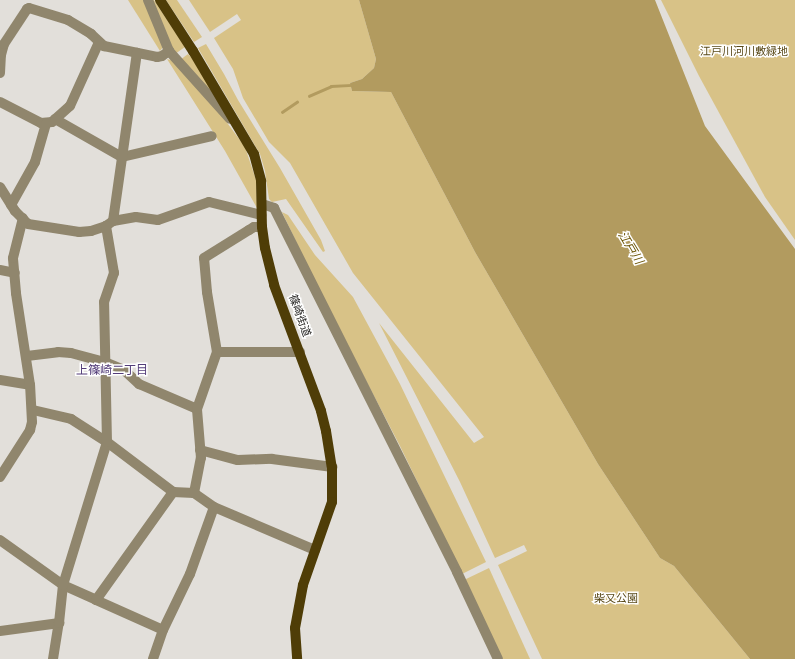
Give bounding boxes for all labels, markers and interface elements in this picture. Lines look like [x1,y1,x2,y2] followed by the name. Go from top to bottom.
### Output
[700,45,788,59] park label: 江戸川河川敷緑地
[615,229,645,267] water label: 江戸川
[285,293,313,339] street label: 篠崎街道
[76,364,148,378] district label: 上篠崎二丁目
[594,592,638,606] park label: 柴又公園

